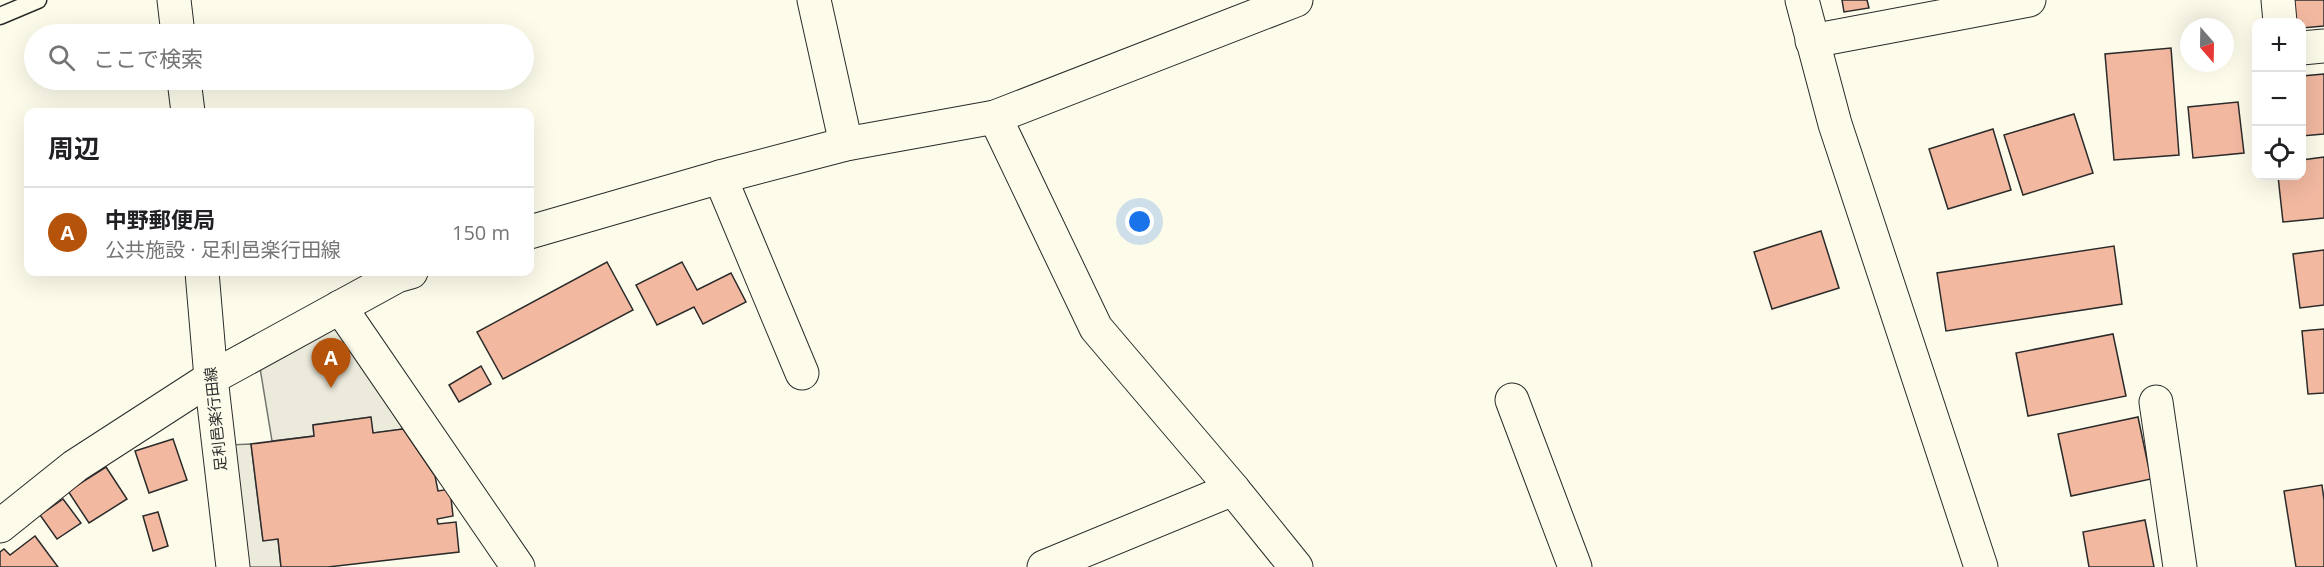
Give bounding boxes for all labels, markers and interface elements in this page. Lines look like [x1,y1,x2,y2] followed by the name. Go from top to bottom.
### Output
[2180,18,2234,72] north arrow
[2252,18,2306,180] map controls
[2252,18,2306,72] button: +
[24,24,534,90] search box
[45,41,78,74] icon: search
[93,43,203,73] text: ここで検索
[2252,72,2306,126] button: −
[2252,126,2306,180] button: locate
[48,130,100,166] text: 周辺
[105,204,215,234] text: 中野郵便局
[1125,207,1154,236] your location
[61,219,74,246] text: A
[452,219,510,246] text: 150 m
[105,236,341,263] text: 公共施設 · 足利邑楽行田線
[312,338,350,388] pin: A
[200,366,230,472] street label: 足利邑楽行田線

